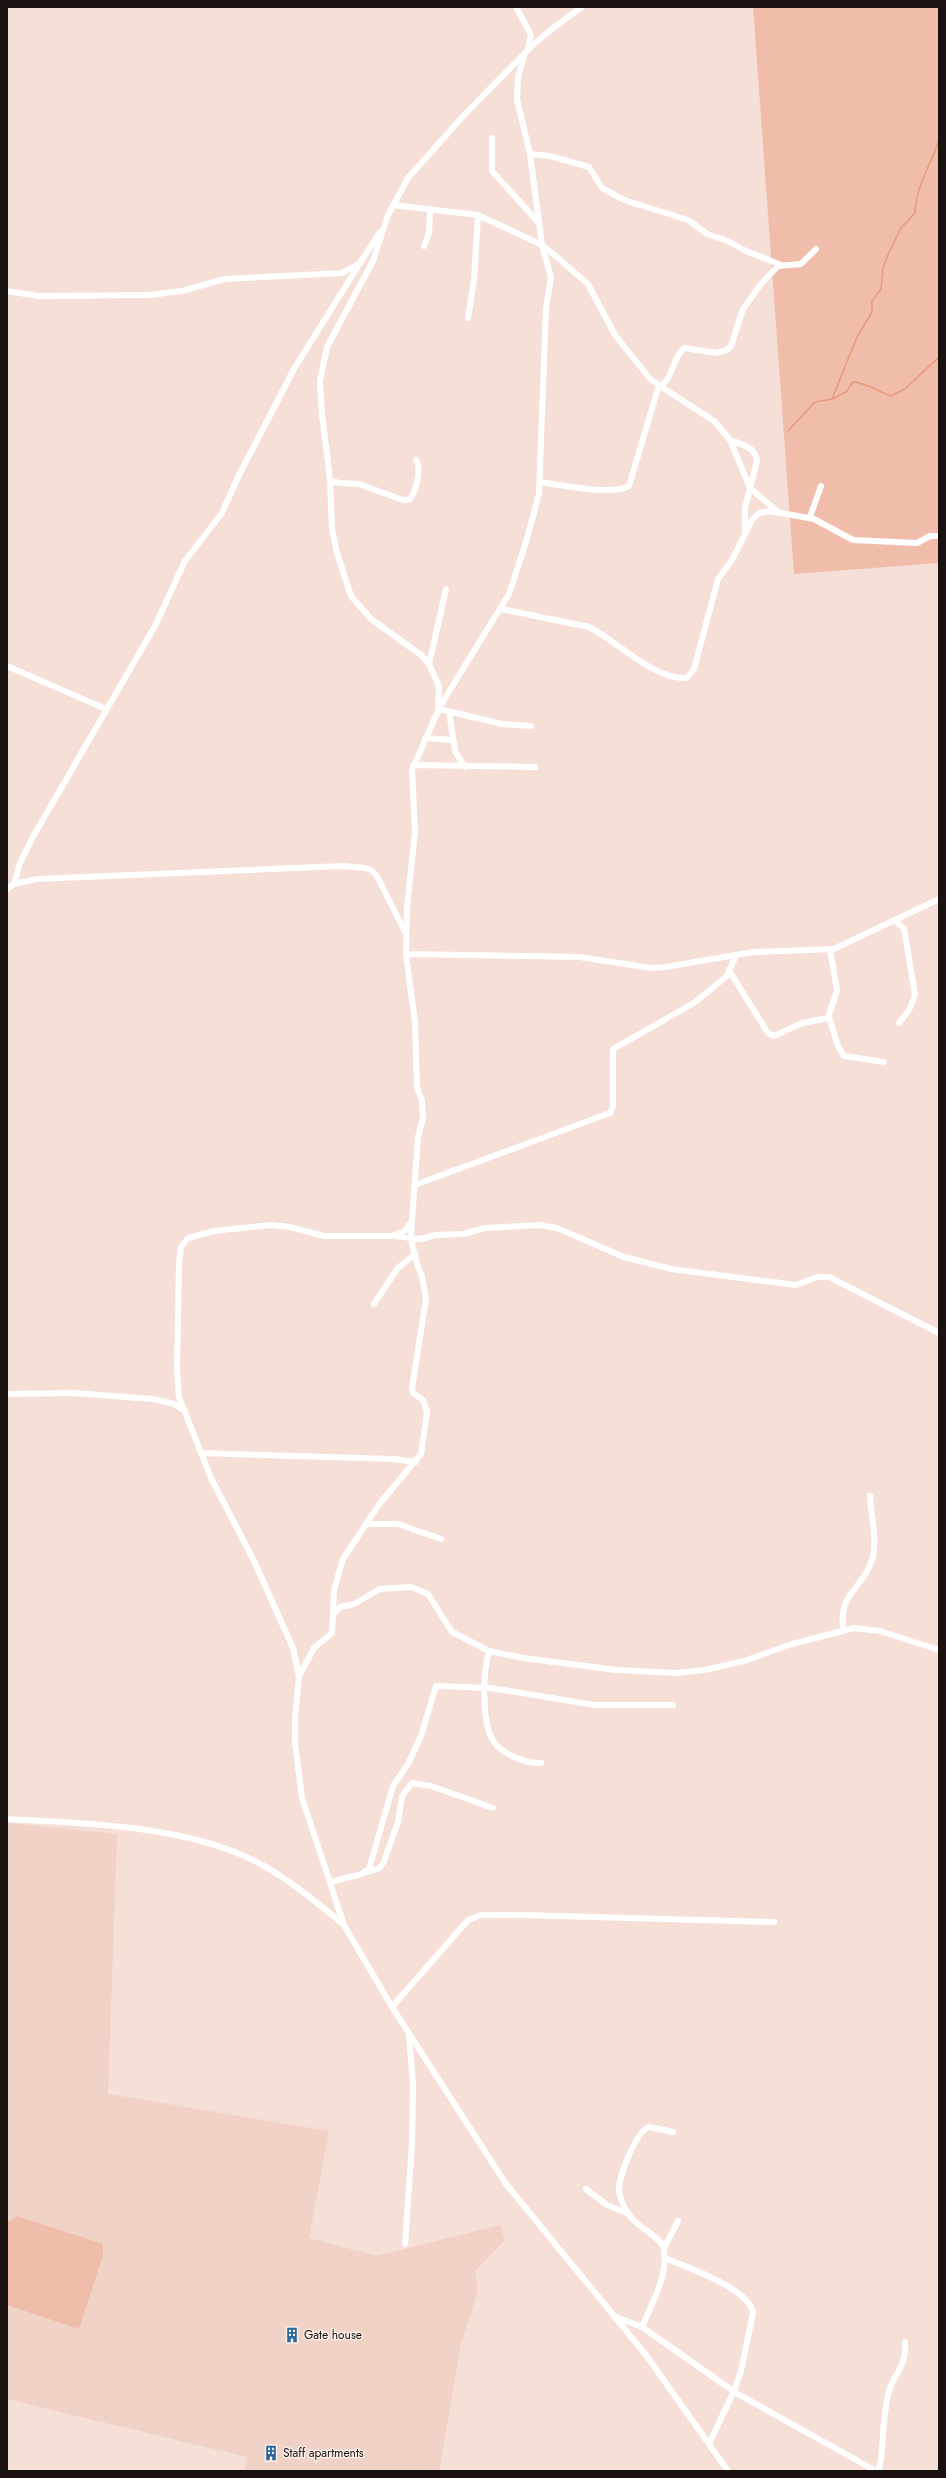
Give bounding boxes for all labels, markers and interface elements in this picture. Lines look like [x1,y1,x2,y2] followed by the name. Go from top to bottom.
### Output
[283,2326,301,2344] building icon: Gate house
[304,2326,362,2344] place label: Gate house
[262,2444,280,2462] building icon: Staff apartments
[283,2444,364,2462] place label: Staff apartments

